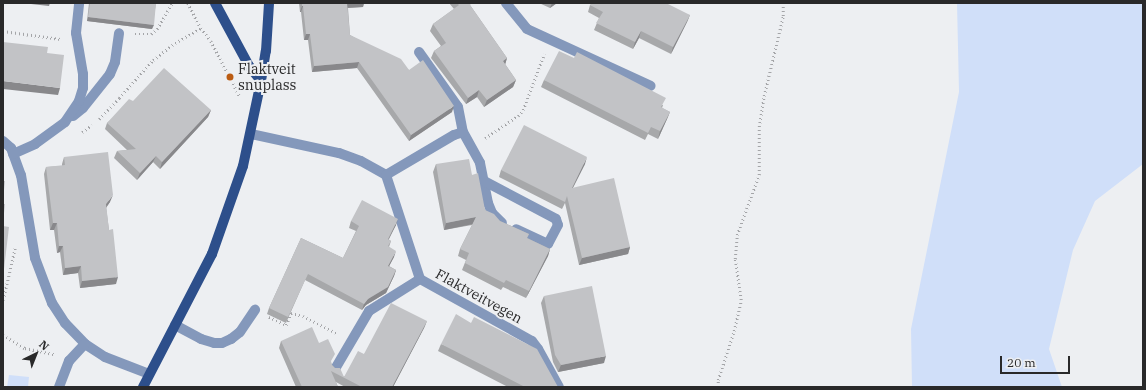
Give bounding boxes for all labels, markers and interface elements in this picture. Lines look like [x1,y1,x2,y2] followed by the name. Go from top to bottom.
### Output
[238,61,296,94] place label: Flaktveit snuplass
[225,72,235,82] marker: Flaktveit snuplass
[433,265,525,327] street label: Flaktveitvegen
[16,334,56,374] north arrow
[36,337,52,353] text: N
[1002,348,1072,374] scale bar
[1007,355,1036,370] text: 20 m

